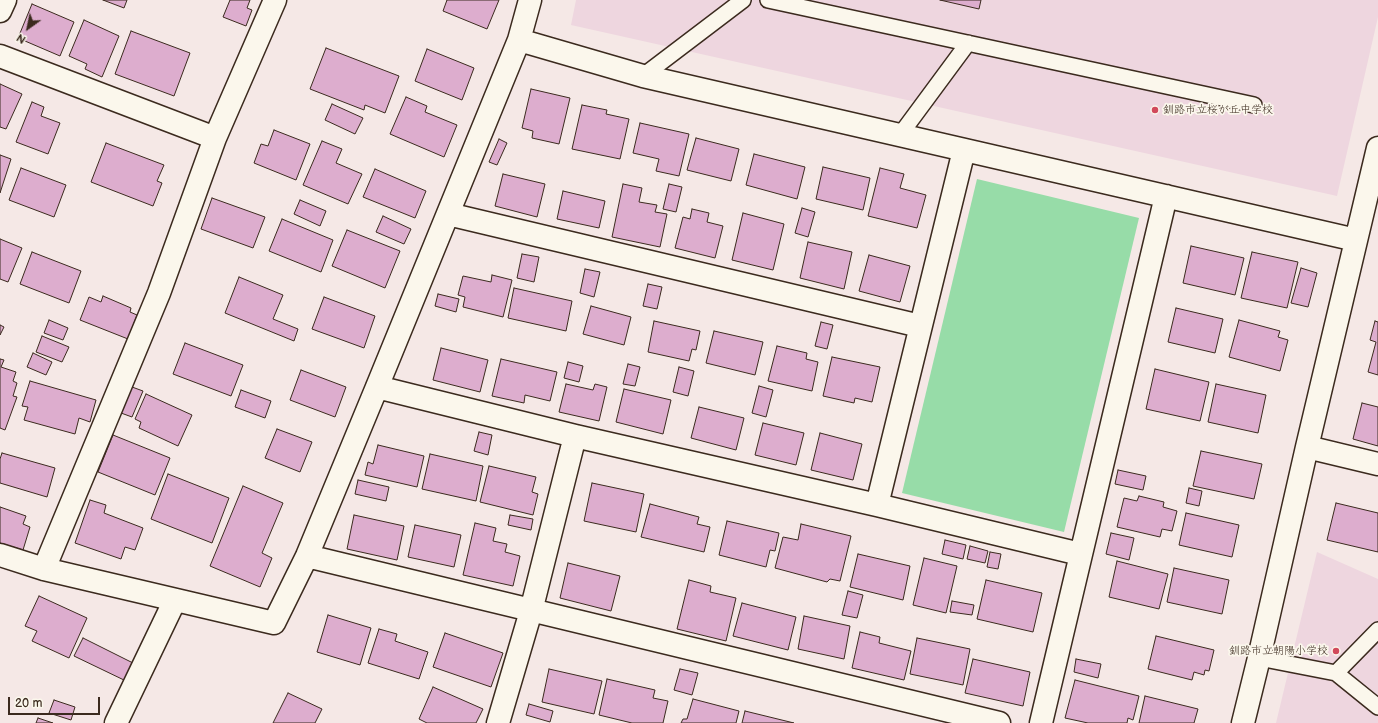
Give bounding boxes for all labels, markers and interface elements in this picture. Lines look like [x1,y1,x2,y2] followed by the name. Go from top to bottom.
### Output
[8,8,48,48] north arrow
[14,31,28,46] text: N
[1163,103,1273,117] place label: 釧路市立桜が丘中学校
[1150,105,1160,115] marker: 釧路市立桜が丘中学校
[1229,644,1328,658] place label: 釧路市立朝陽小学校
[1331,646,1341,656] marker: 釧路市立朝陽小学校
[10,689,102,715] scale bar
[15,696,42,711] text: 20 m

